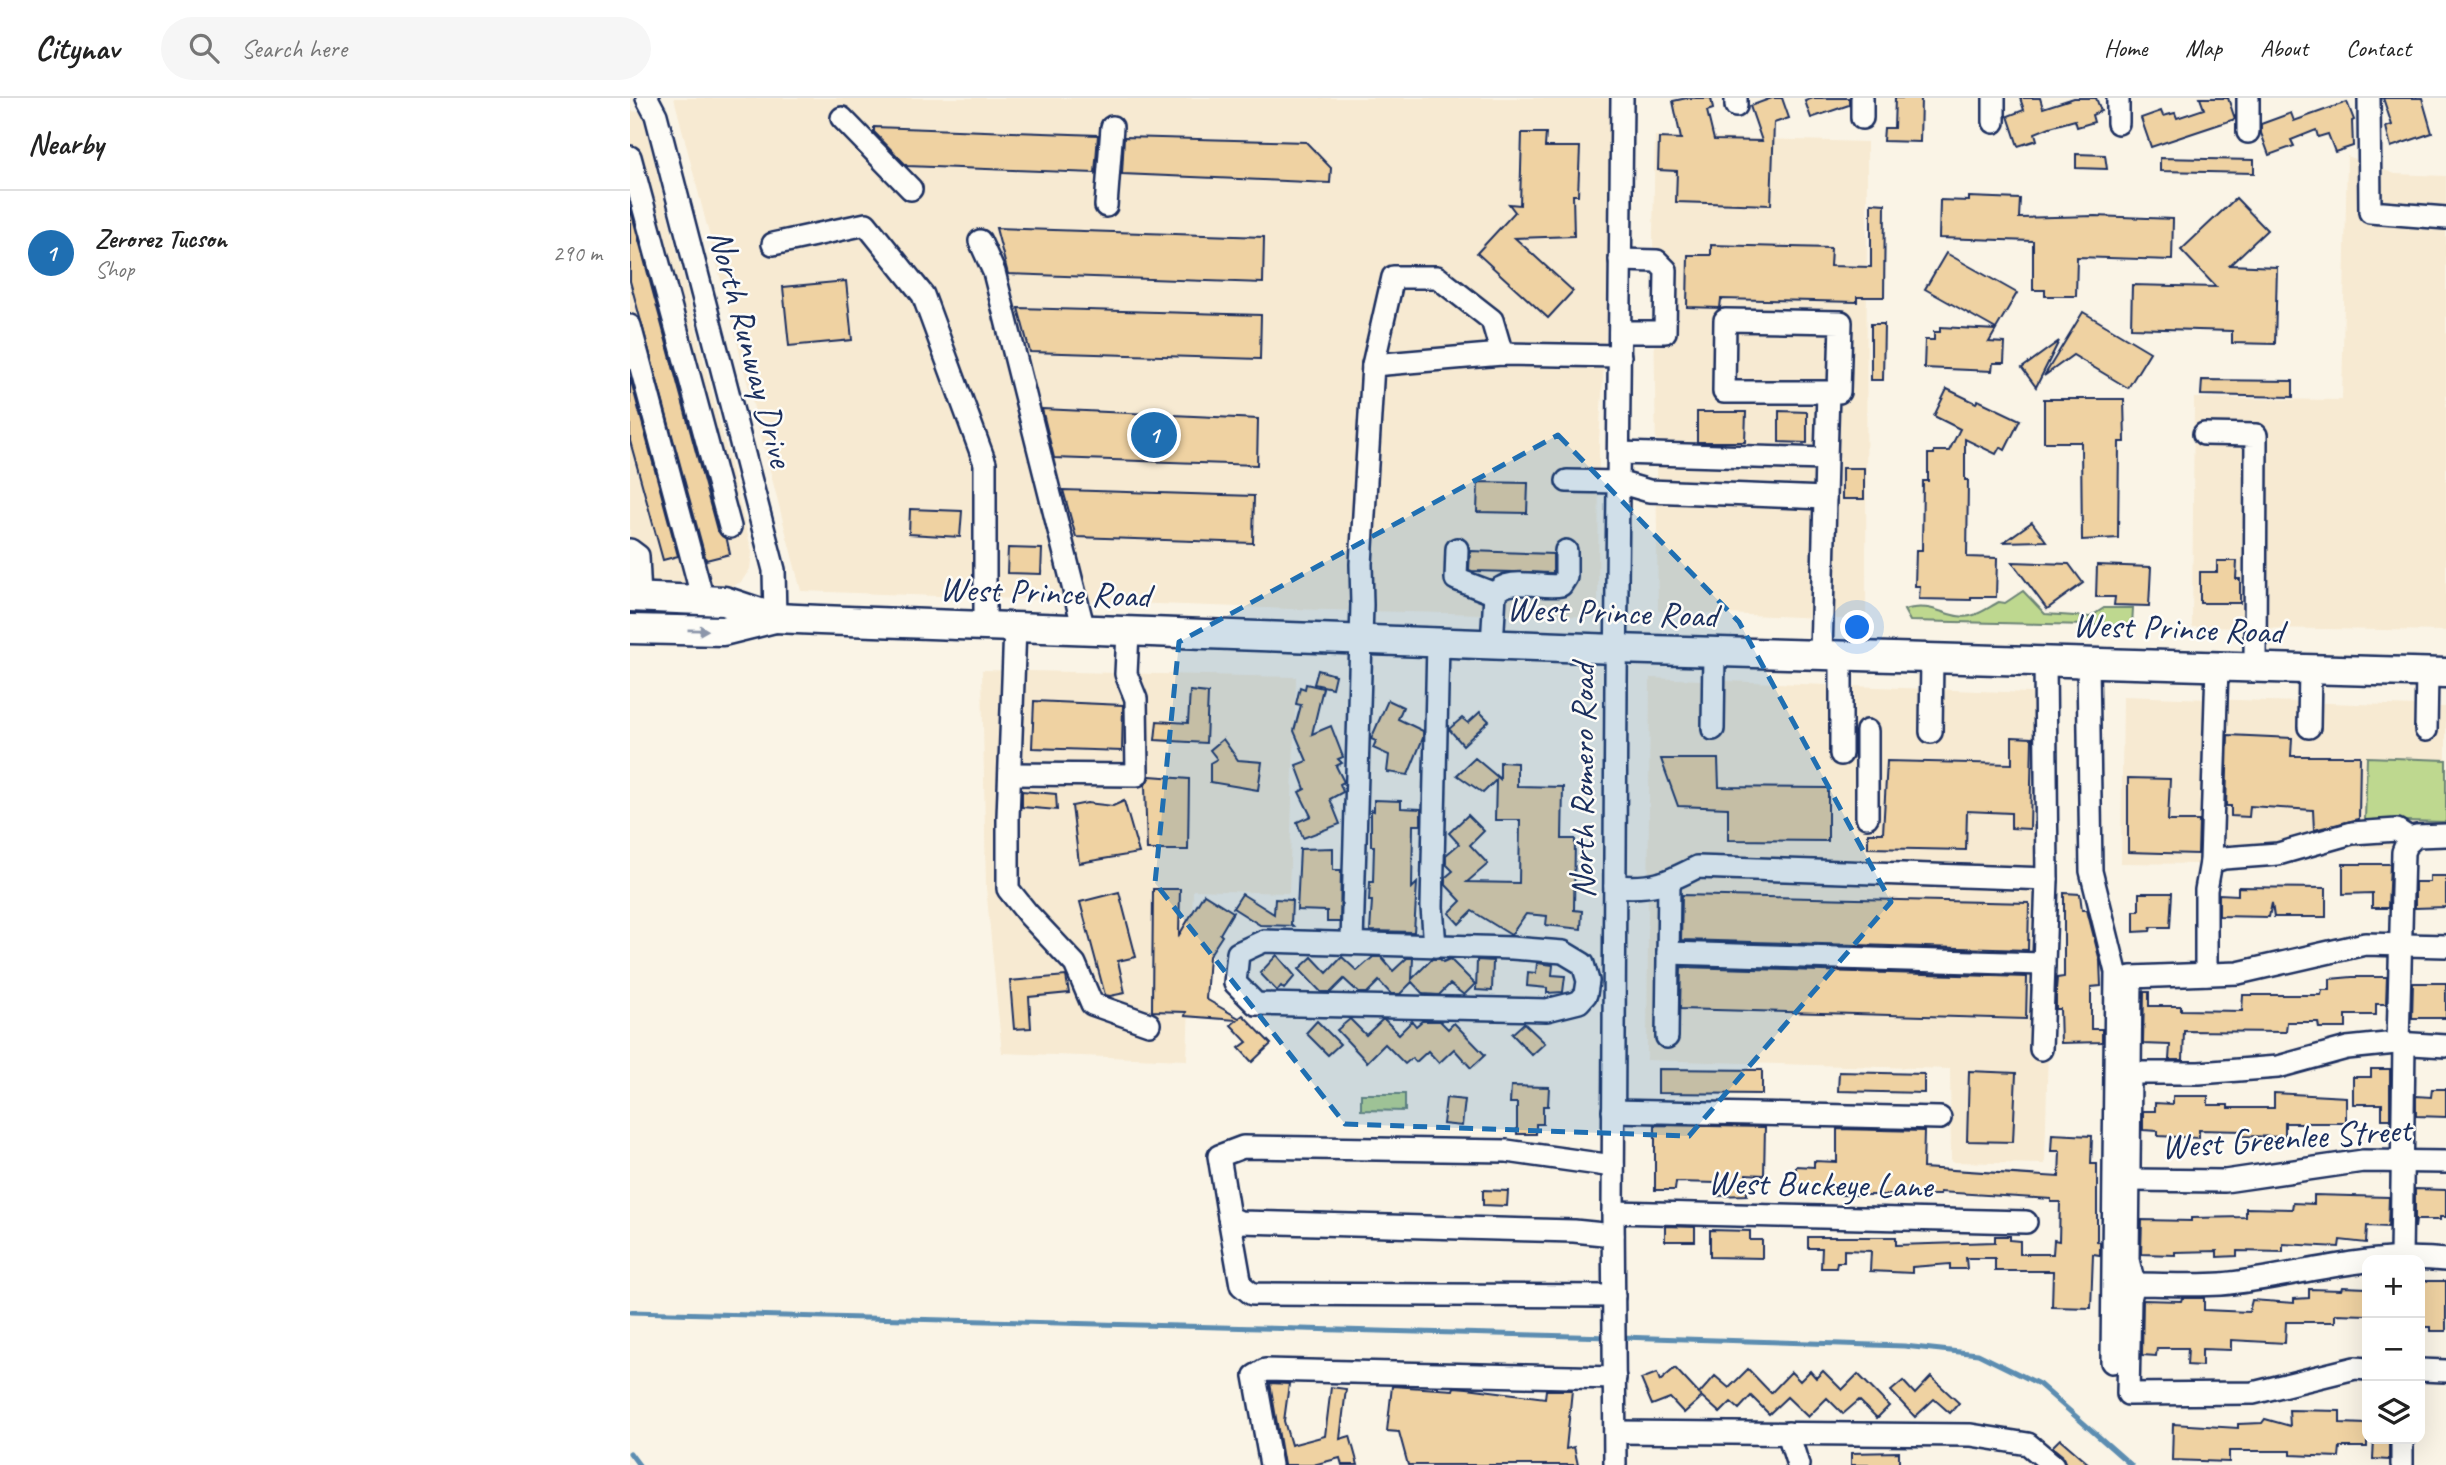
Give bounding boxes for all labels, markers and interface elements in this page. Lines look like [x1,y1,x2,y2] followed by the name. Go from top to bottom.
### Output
[161,17,651,80] search box
[35,27,119,69] text: Citynav
[185,29,223,67] icon: search
[241,32,347,65] text: Search here
[2104,33,2147,63] text: Home
[2185,33,2222,63] text: Map
[2260,33,2308,63] text: About
[2346,33,2411,63] text: Contact
[28,125,104,163] text: Nearby
[95,222,227,255] text: Zerorez Tucson
[698,224,805,474] street label: North Runway Drive
[46,239,56,268] text: 1
[553,239,602,268] text: 290 m
[95,255,134,284] text: Shop
[1131,409,1177,461] pin: 1
[939,566,1156,618] street label: West Prince Road
[1506,586,1723,638] street label: West Prince Road
[2072,602,2289,654] street label: West Prince Road
[1840,610,1874,644] your location
[687,624,709,636] one-way arrow
[1560,658,1605,898] street label: North Romero Road
[2160,1107,2416,1169] street label: West Greenlee Street
[1707,1160,1935,1209] street label: West Buckeye Lane
[2362,1255,2425,1444] map controls
[2362,1255,2425,1318] button: +
[2362,1318,2425,1381] button: −
[2362,1381,2425,1444] button: layers

